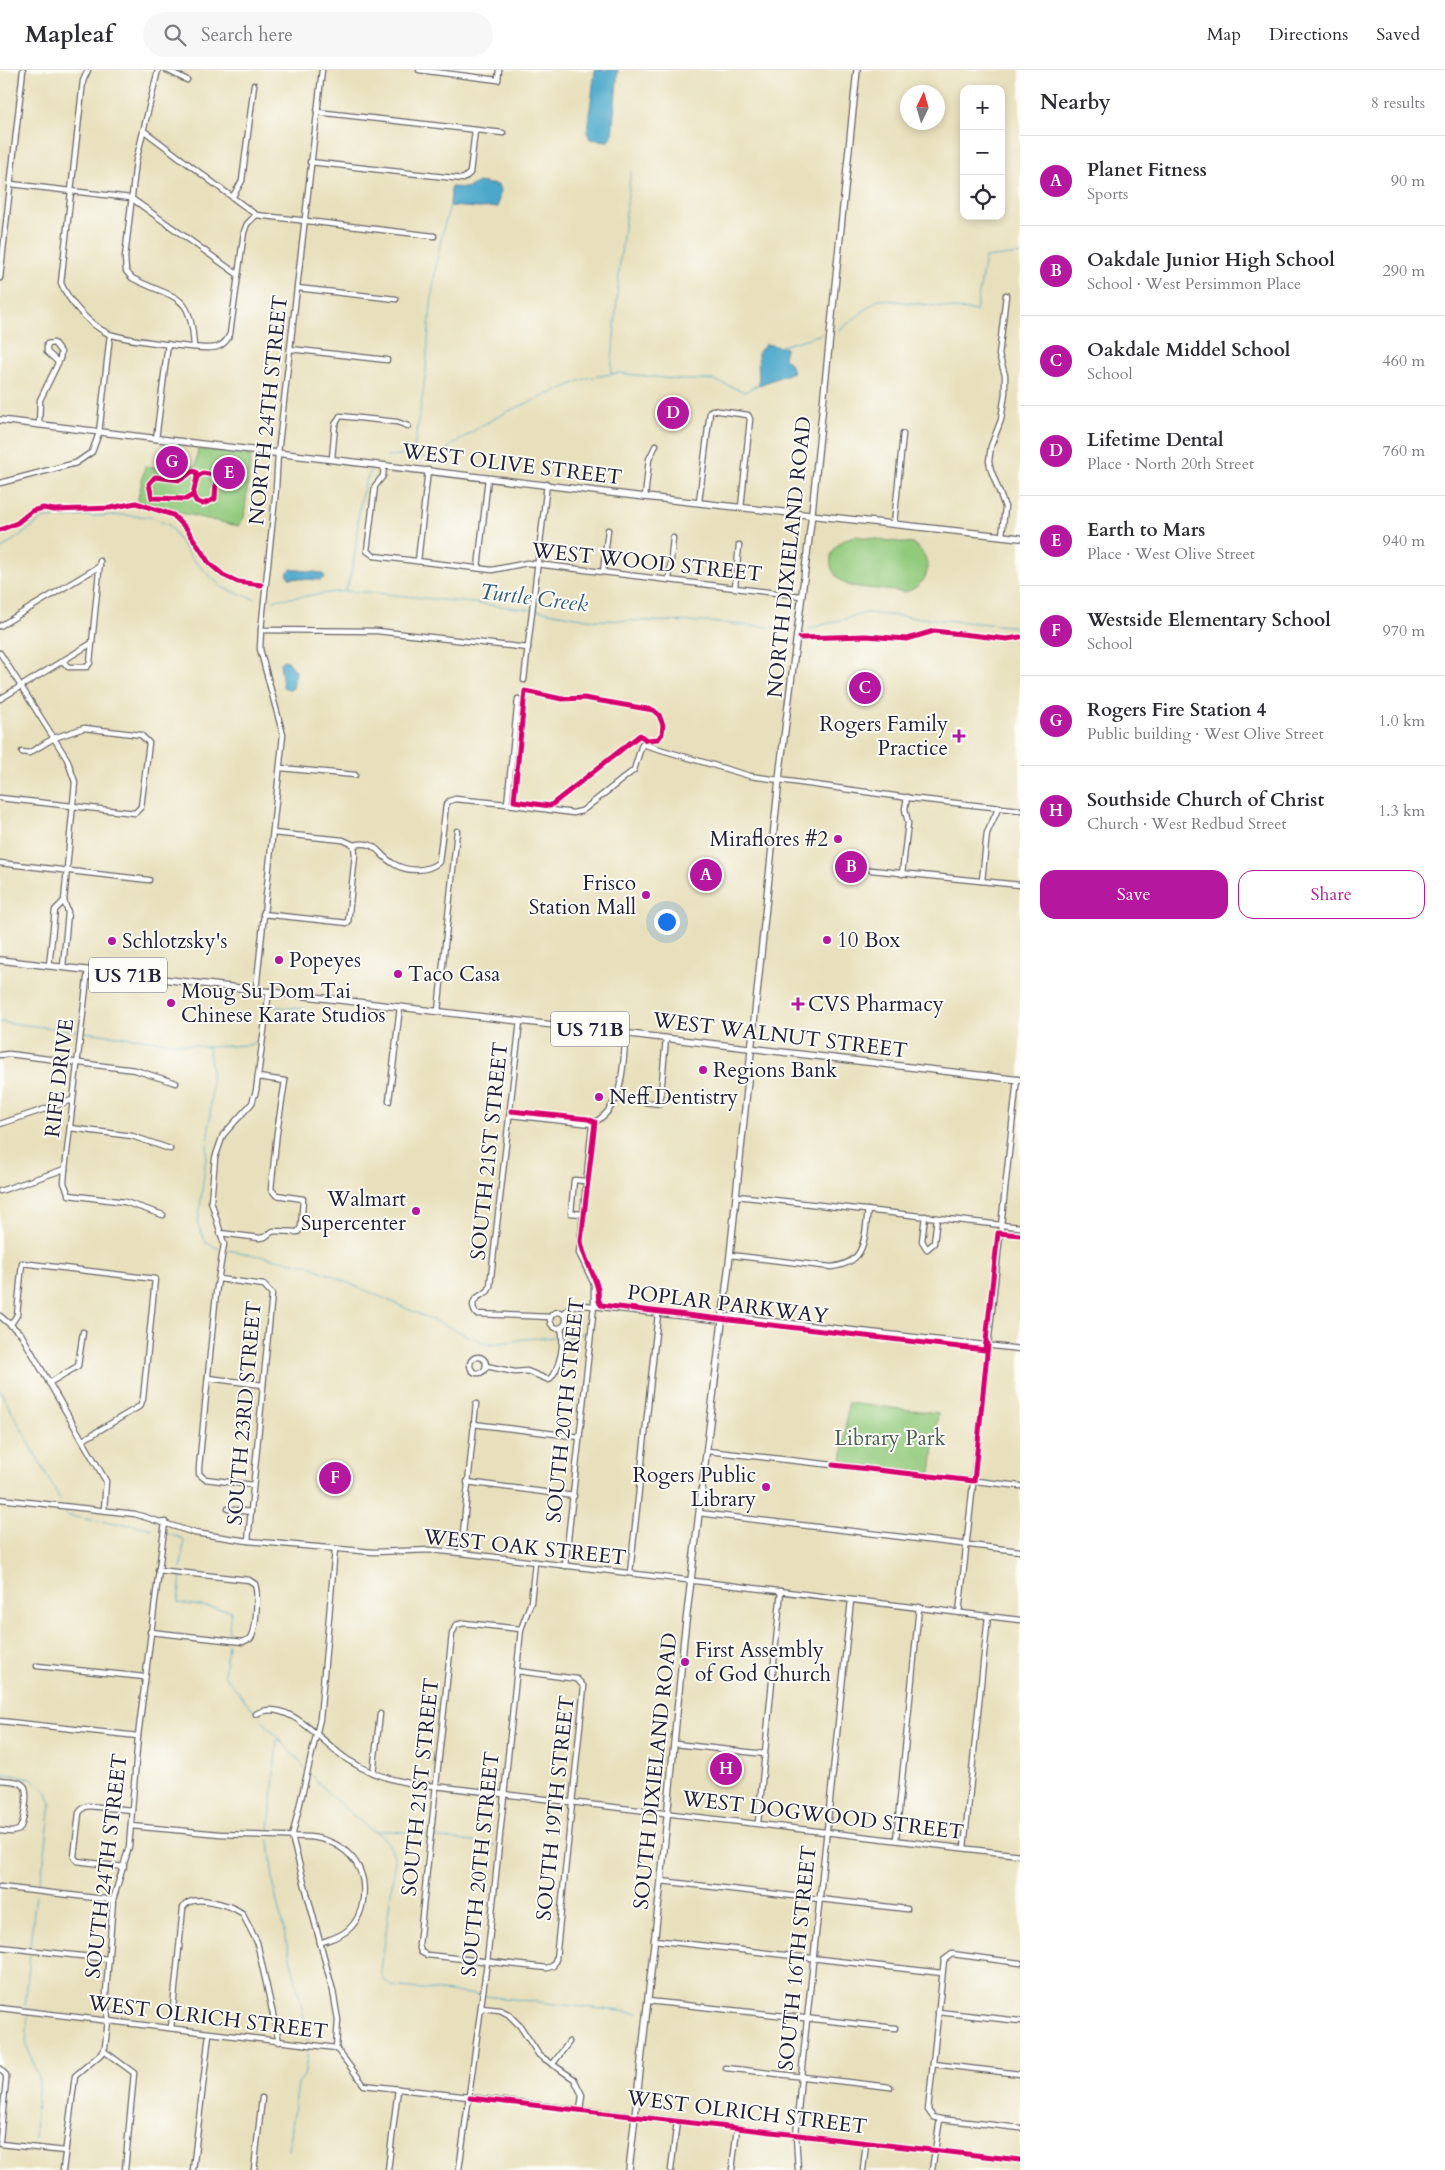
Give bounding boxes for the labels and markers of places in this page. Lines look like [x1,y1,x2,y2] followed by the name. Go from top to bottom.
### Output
[657,394,689,432] pin: D
[156,443,188,481] pin: G
[213,454,245,492] pin: E
[849,669,881,707] pin: C
[819,710,948,763] place label: Rogers Family Practice
[952,729,966,743] marker: Rogers Family Practice
[709,825,828,854] place label: Miraflores #2
[832,833,844,845] marker: Miraflores #2
[835,848,867,886] pin: B
[690,856,722,894] pin: A
[529,869,636,922] place label: Frisco Station Mall
[640,889,652,901] marker: Frisco Station Mall
[837,926,901,955] place label: 10 Box
[122,927,227,956] place label: Schlotzsky's
[821,934,833,946] marker: 10 Box
[106,935,118,947] marker: Schlotzsky's
[289,946,361,975] place label: Popeyes
[273,954,285,966] marker: Popeyes
[408,960,500,989] place label: Taco Casa
[392,968,404,980] marker: Taco Casa
[181,977,386,1030] place label: Moug Su Dom Tai Chinese Karate Studios
[808,990,944,1019] place label: CVS Pharmacy
[165,997,177,1009] marker: Moug Su Dom Tai Chinese Karate Studios
[792,998,804,1010] marker: CVS Pharmacy
[713,1056,838,1085] place label: Regions Bank
[697,1064,709,1076] marker: Regions Bank
[609,1083,738,1112] place label: Neff Dentistry
[593,1091,605,1103] marker: Neff Dentistry
[301,1185,406,1238] place label: Walmart Supercenter
[410,1205,422,1217] marker: Walmart Supercenter
[319,1459,351,1497] pin: F
[632,1461,756,1514] place label: Rogers Public Library
[760,1481,772,1493] marker: Rogers Public Library
[695,1636,832,1689] place label: First Assembly of God Church
[679,1656,691,1668] marker: First Assembly of God Church
[710,1750,742,1788] pin: H

